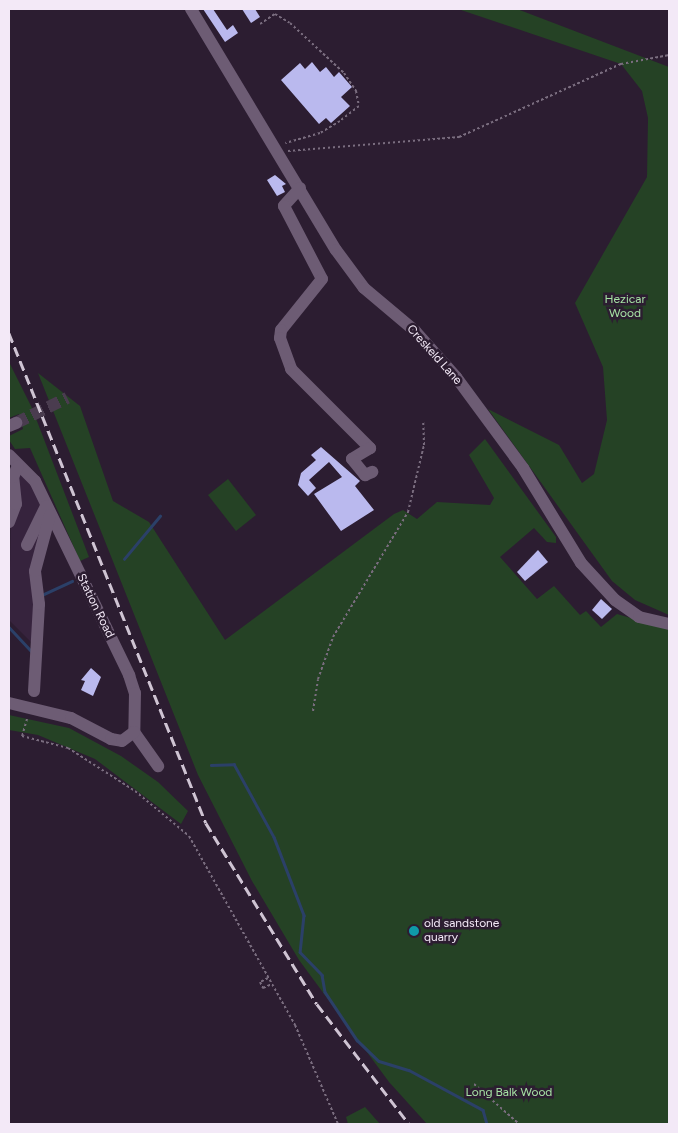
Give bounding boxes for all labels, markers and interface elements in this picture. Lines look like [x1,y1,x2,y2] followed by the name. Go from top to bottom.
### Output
[605,293,645,321] park label: Hezicar Wood
[403,322,465,388] street label: Creskeld Lane
[73,572,117,640] street label: Station Road
[424,917,499,945] place label: old sandstone quarry
[408,925,420,937] marker: old sandstone quarry
[466,1086,552,1100] park label: Long Balk Wood

